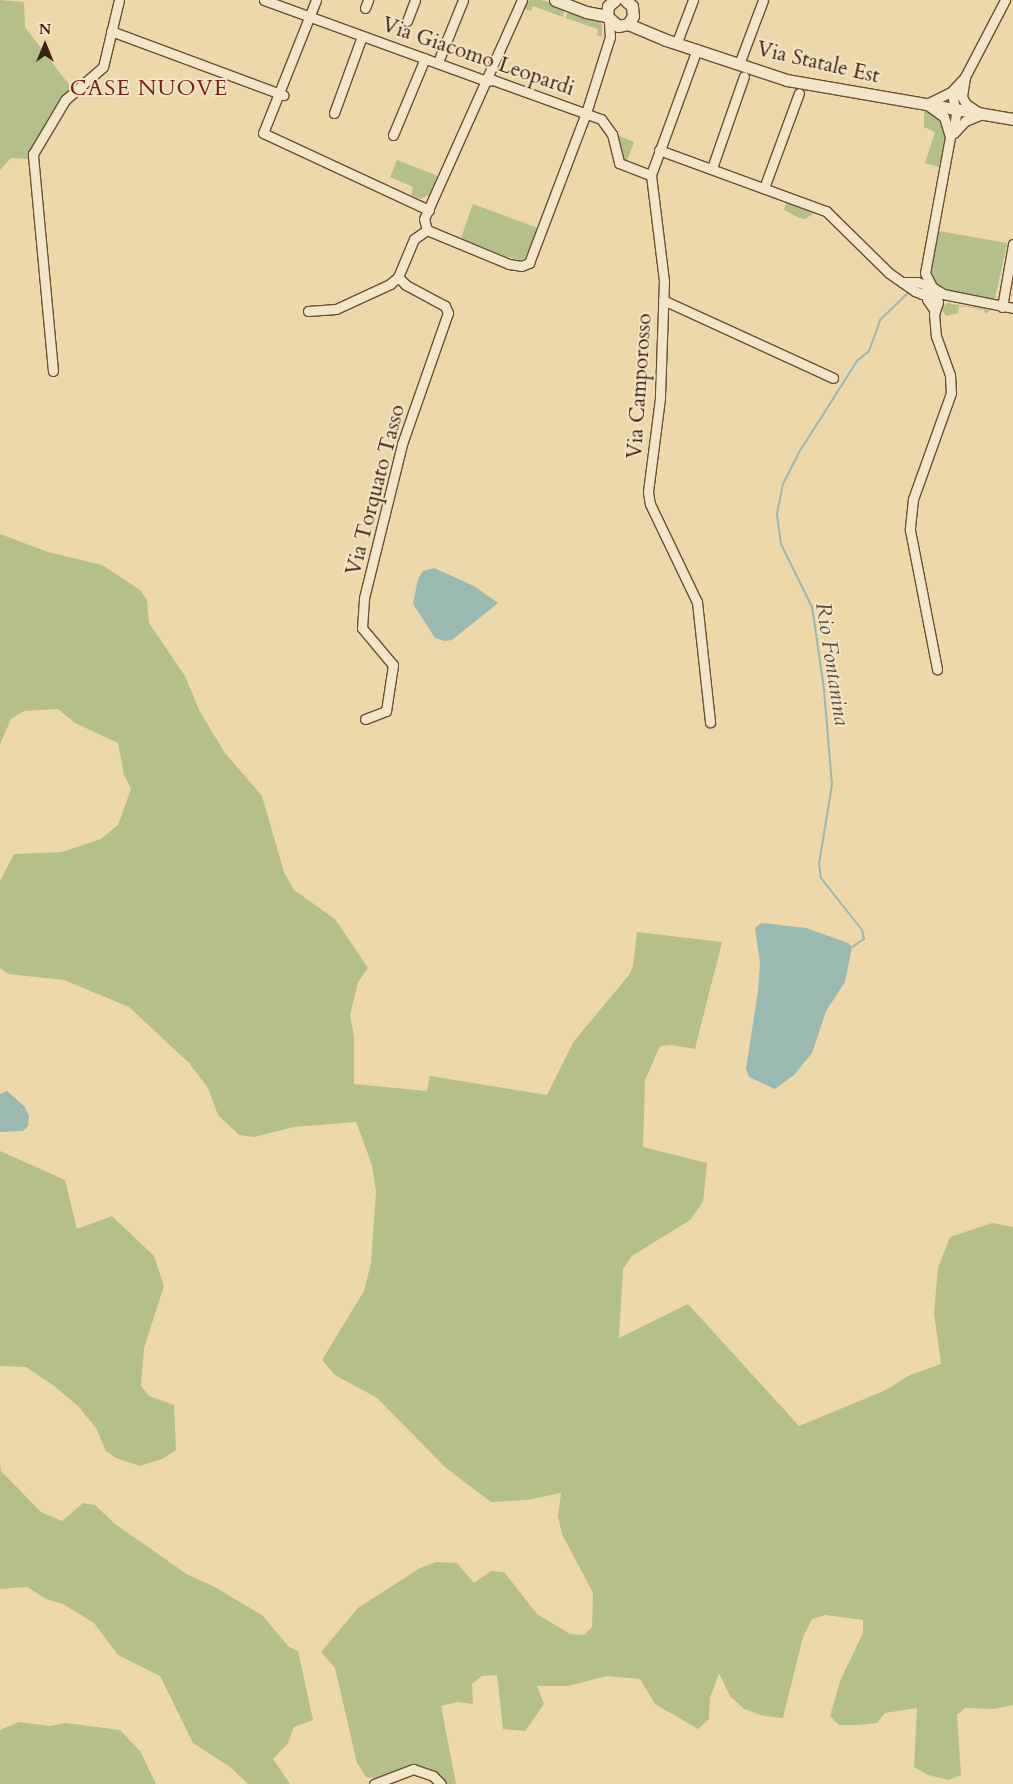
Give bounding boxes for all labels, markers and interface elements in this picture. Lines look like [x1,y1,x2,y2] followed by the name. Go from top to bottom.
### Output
[378,12,578,102] street label: Via Giacomo Leopardi
[20,20,70,70] north arrow
[39,20,51,39] text: N
[754,37,882,89] street label: Via Statale Est
[69,76,229,102] district label: CASE NUOVE
[622,312,658,460] street label: Via Camporosso
[341,402,411,578] street label: Via Torquato Tasso
[809,600,855,728] water label: Rio Fontanina

